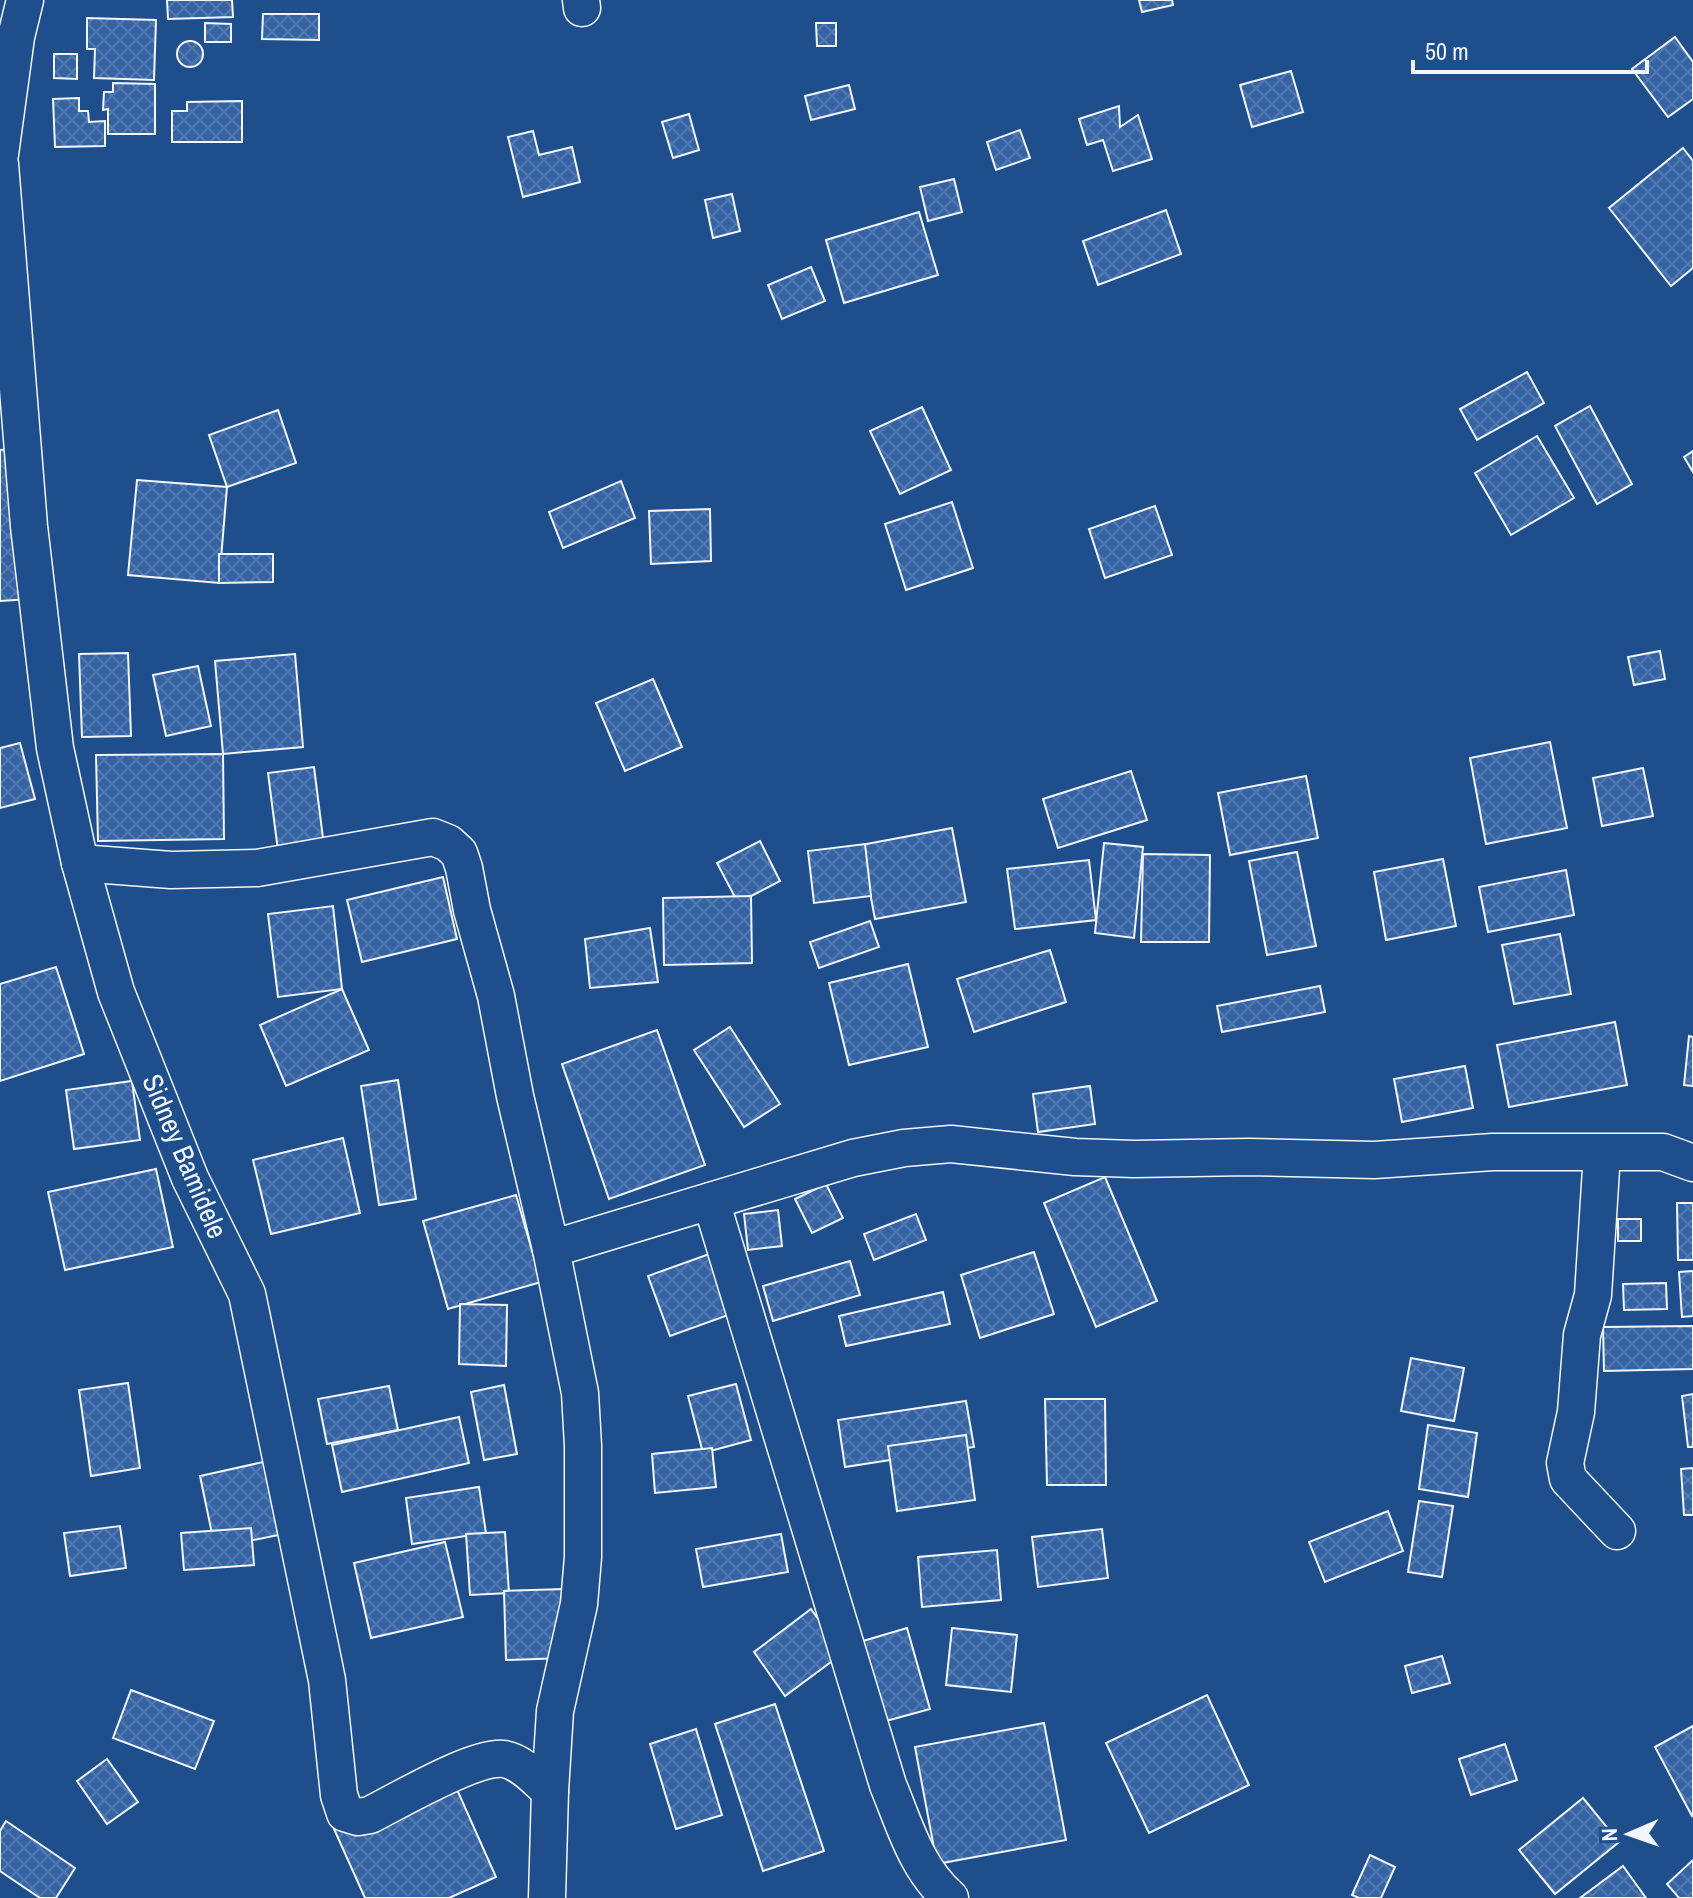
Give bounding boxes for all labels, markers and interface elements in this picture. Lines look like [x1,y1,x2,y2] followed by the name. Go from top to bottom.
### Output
[1413,24,1647,74] scale bar
[1425,35,1469,67] text: 50 m
[133,1068,237,1244] street label: Sidney Bamidele
[1589,1794,1669,1874] north arrow
[1594,1828,1624,1842] text: N

